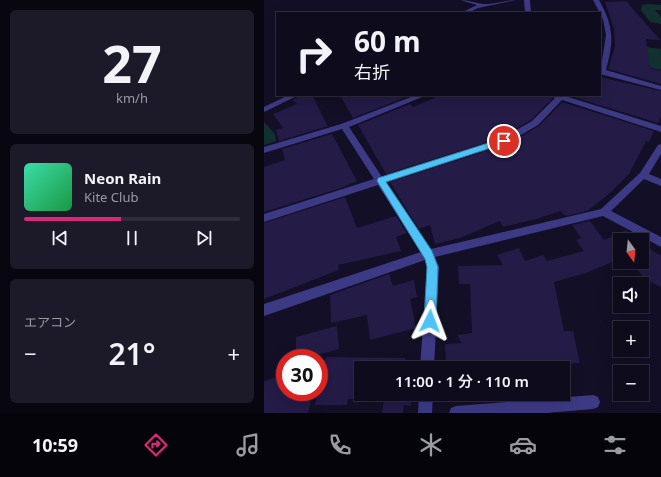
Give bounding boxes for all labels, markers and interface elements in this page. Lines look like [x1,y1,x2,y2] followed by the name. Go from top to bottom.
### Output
[354,22,421,60] text: 60 m
[102,27,162,98] text: 27
[288,28,340,80] icon: right
[354,60,390,84] text: 右折
[116,89,148,107] text: km/h
[487,124,521,158] pin
[493,130,515,152] icon: arrive
[84,168,161,188] text: Neon Rain
[84,188,138,206] text: Kite Club
[49,227,71,249] icon: previous
[121,227,143,249] icon: pause
[193,227,215,249] icon: next
[613,233,649,269] north arrow
[613,233,649,401] map controls
[613,277,649,313] button: sound
[409,300,451,342] position arrow
[24,313,76,331] text: エアコン
[613,321,649,357] button: +
[108,333,156,374] text: 21°
[24,338,37,368] text: −
[227,338,240,368] text: +
[276,349,328,401] speed limit sign: 30
[613,365,649,401] button: −
[395,371,529,391] text: 11:00 · 1 分 · 110 m
[142,431,170,459] icon: directions
[234,431,262,459] icon: music
[326,431,354,459] icon: phone
[417,431,445,459] icon: climate
[509,431,537,459] icon: car
[601,431,629,459] icon: filters
[32,433,78,457] text: 10:59

